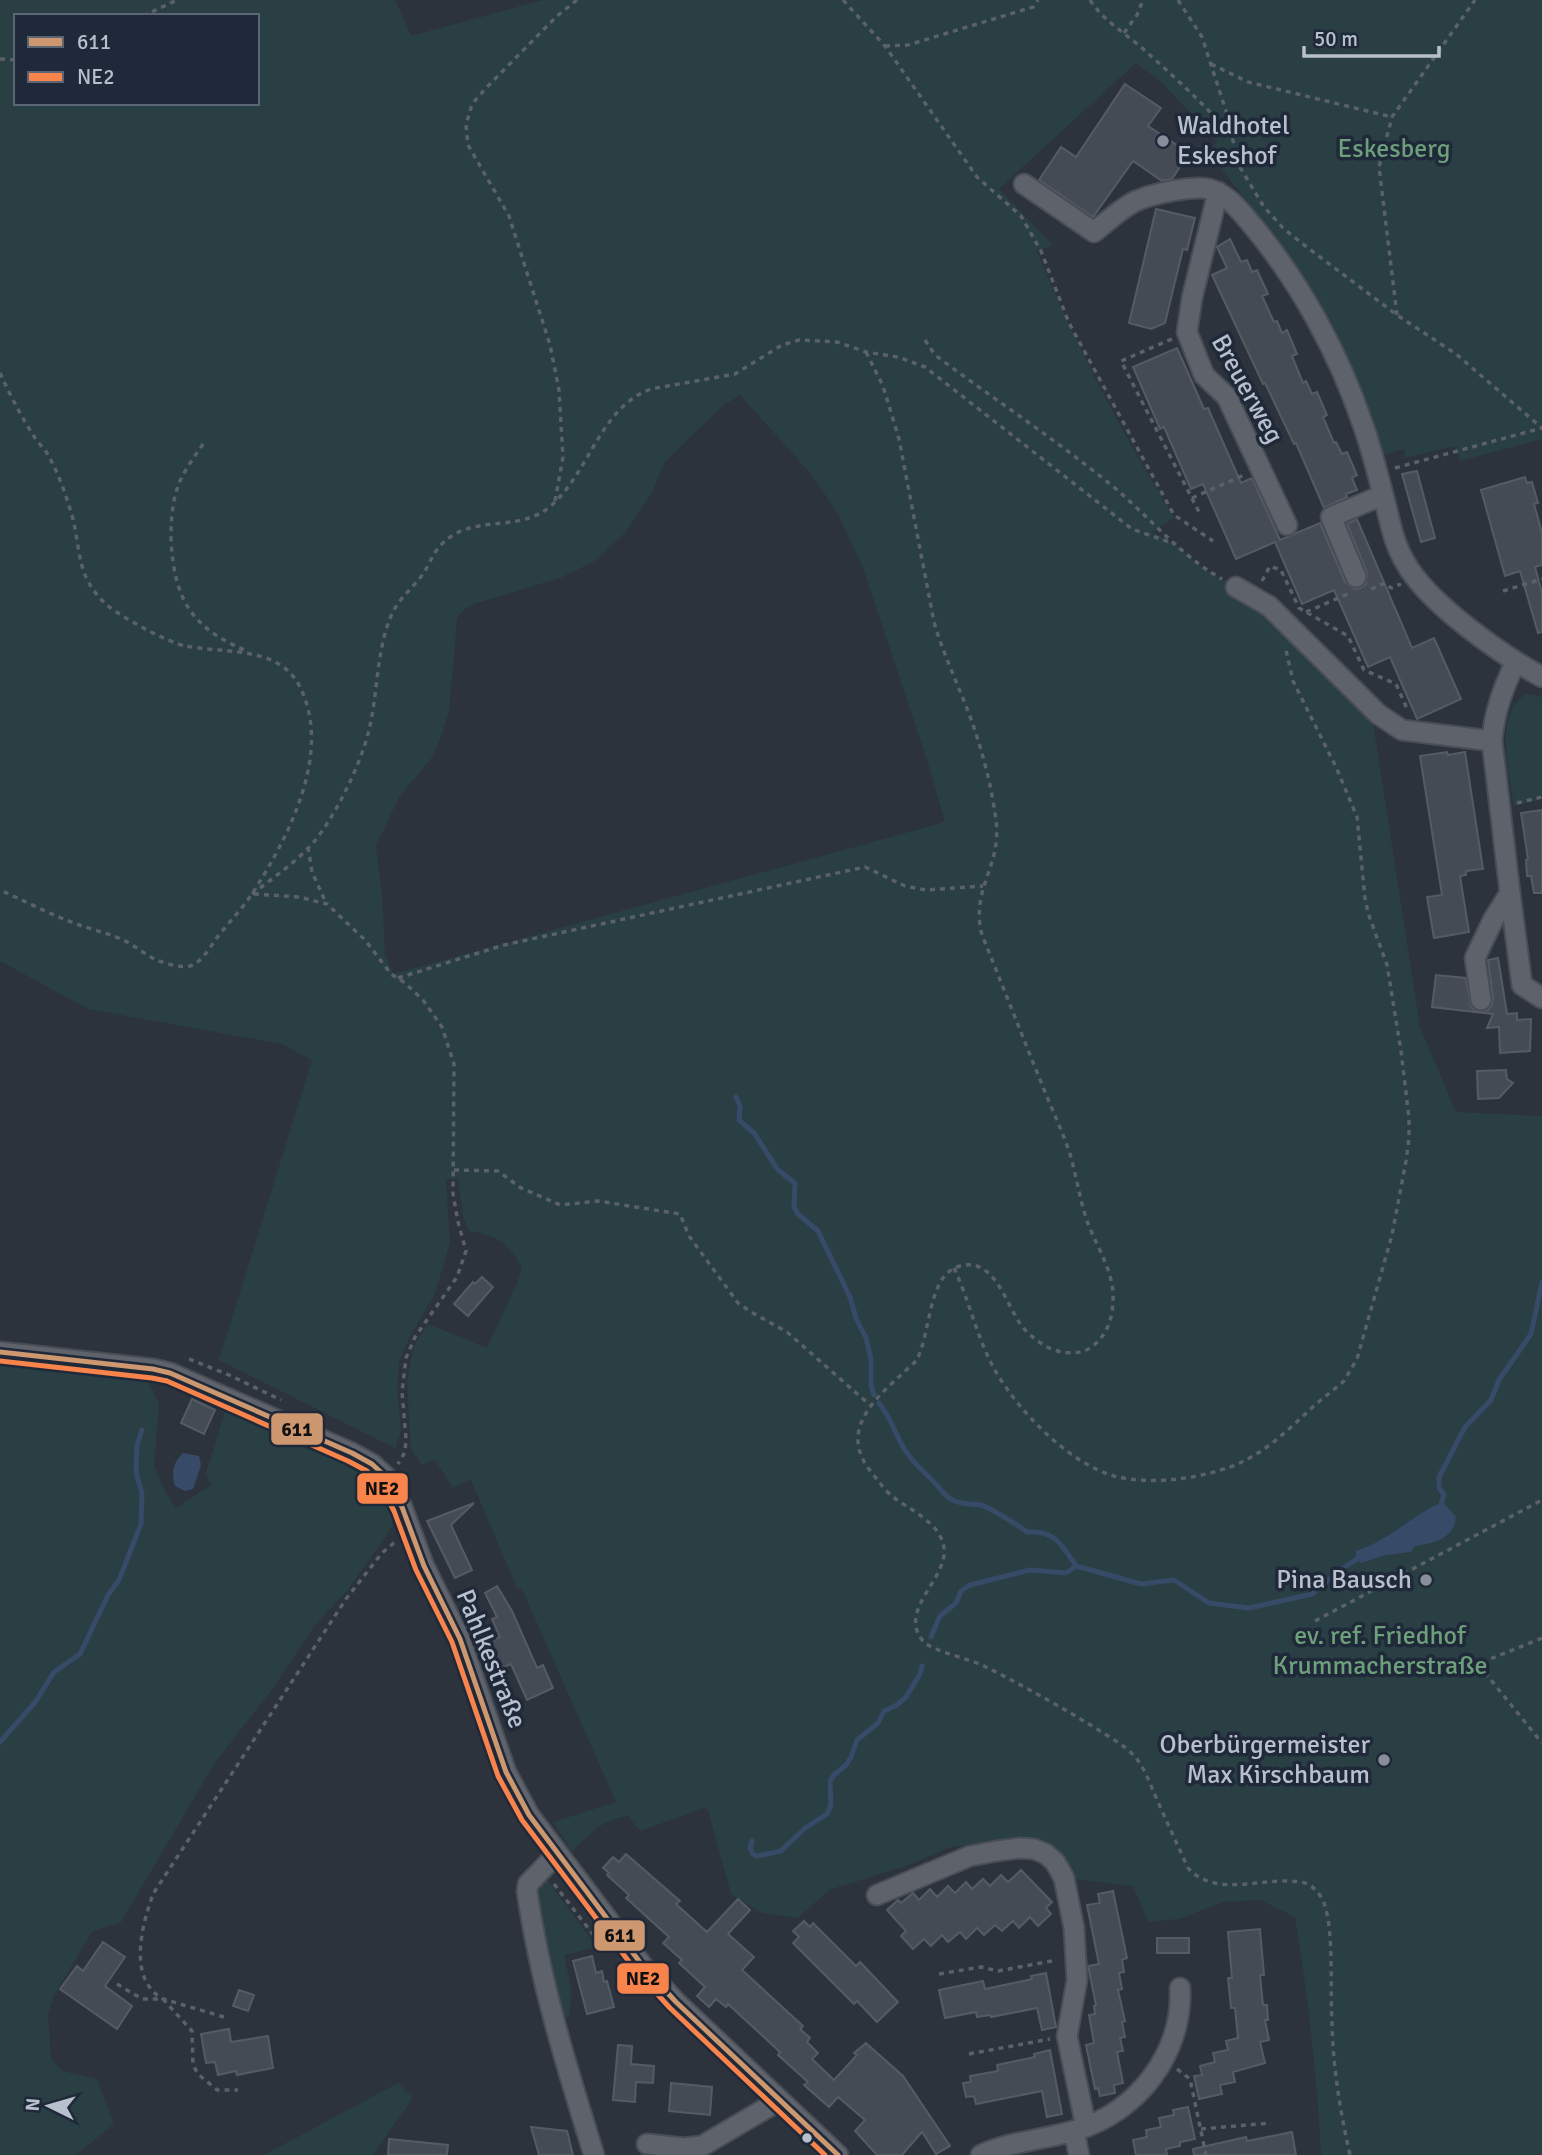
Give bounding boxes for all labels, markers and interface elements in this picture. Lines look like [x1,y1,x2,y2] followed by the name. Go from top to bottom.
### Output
[14,14,259,105] legend
[1304,14,1439,58] scale bar
[1314,26,1358,52] text: 50 m
[77,29,111,55] text: 611
[77,64,115,90] text: NE2
[1177,110,1290,172] place label: Waldhotel Eskeshof
[1155,133,1171,149] marker: Waldhotel Eskeshof
[1338,133,1450,165] park label: Eskesberg
[1204,329,1290,449] street label: Breuerweg
[270,1412,324,1446] line badge: 611
[282,1418,312,1442] text: 611
[356,1472,409,1505] line badge: NE2
[365,1477,399,1501] text: NE2
[1276,1564,1412,1596] place label: Pina Bausch
[1418,1572,1434,1588] marker: Pina Bausch
[449,1585,533,1733] street label: Pahlkestraße
[1272,1620,1488,1682] park label: ev. ref. Friedhof Krummacherstraße
[1159,1729,1370,1791] place label: Oberbürgermeister Max Kirschbaum
[1376,1752,1392,1768] marker: Oberbürgermeister Max Kirschbaum
[593,1919,646,1952] line badge: 611
[605,1924,635,1948] text: 611
[616,1962,670,1995] line badge: NE2
[626,1967,660,1991] text: NE2
[14,2071,84,2141] north arrow
[21,2097,46,2112] text: N
[800,2131,814,2145] unlabelled marker

